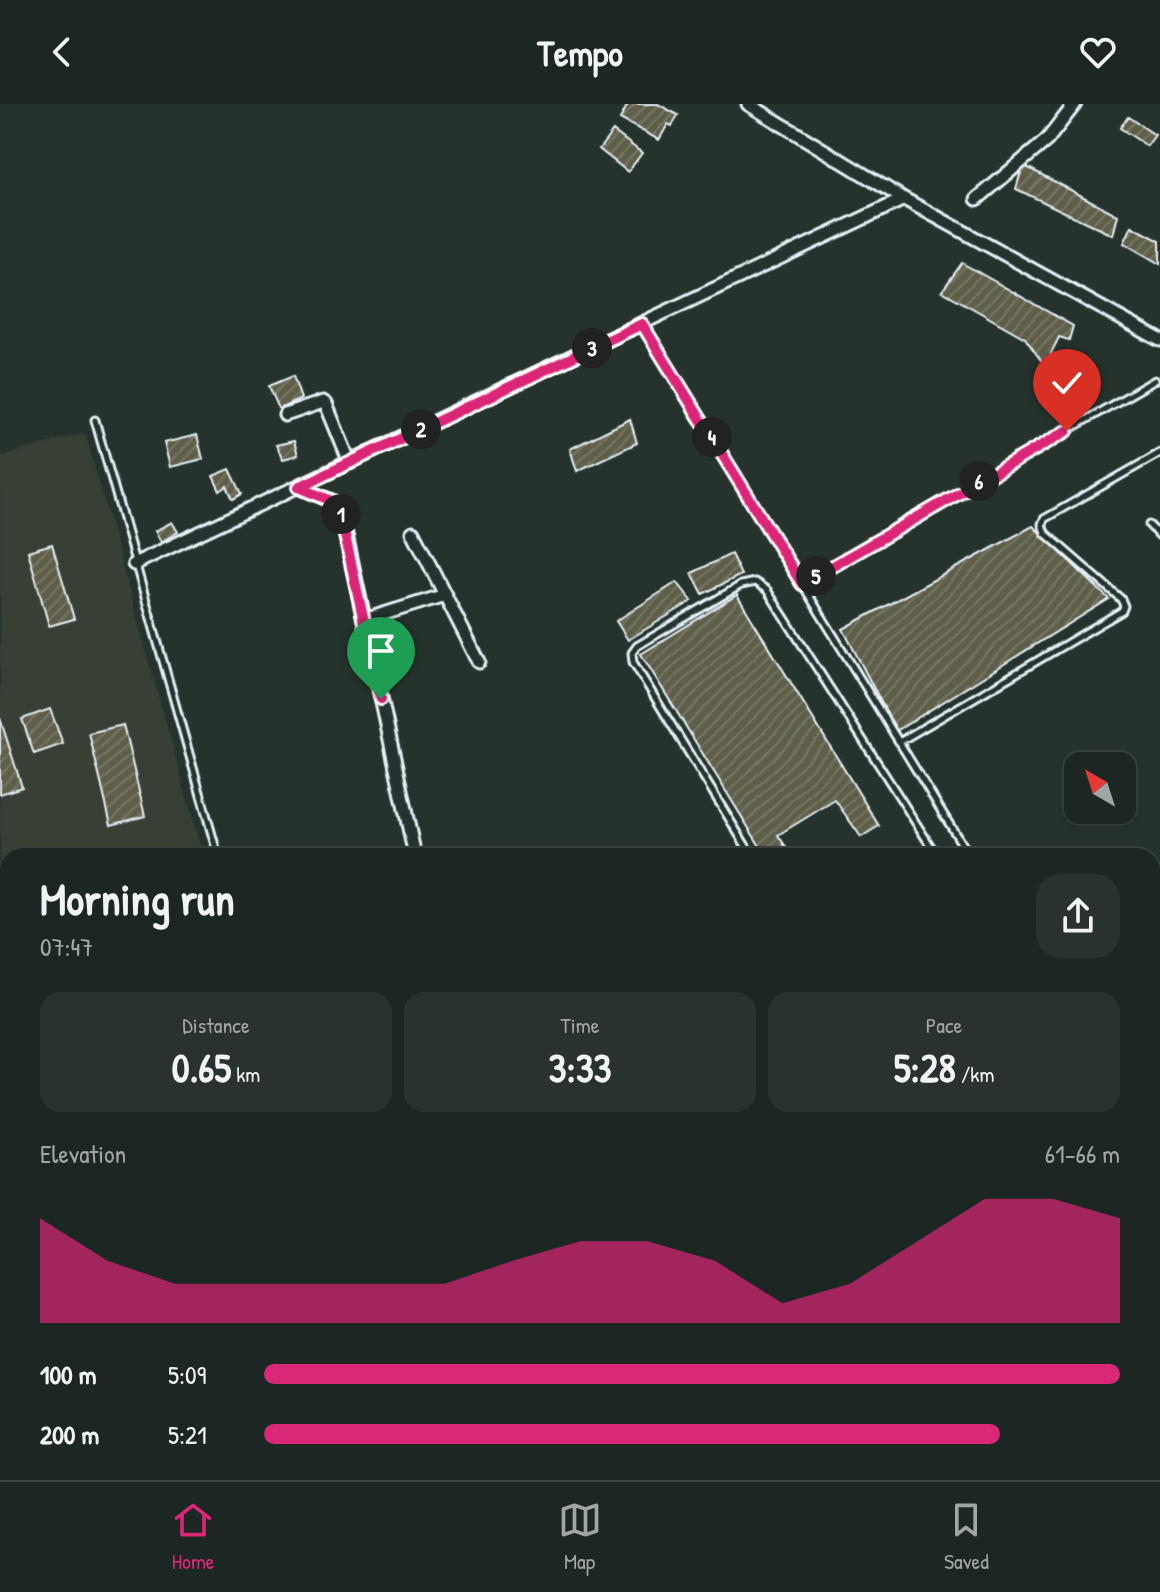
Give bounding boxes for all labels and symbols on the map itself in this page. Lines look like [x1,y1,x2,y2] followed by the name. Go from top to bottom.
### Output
[572,328,612,368] pin: 3
[1033,349,1101,431] pin
[401,409,441,449] pin: 2
[692,417,732,457] pin: 4
[959,461,999,501] pin: 6
[321,494,361,534] pin: 1
[796,556,836,596] pin: 5
[347,617,415,699] pin
[1064,752,1136,824] north arrow

